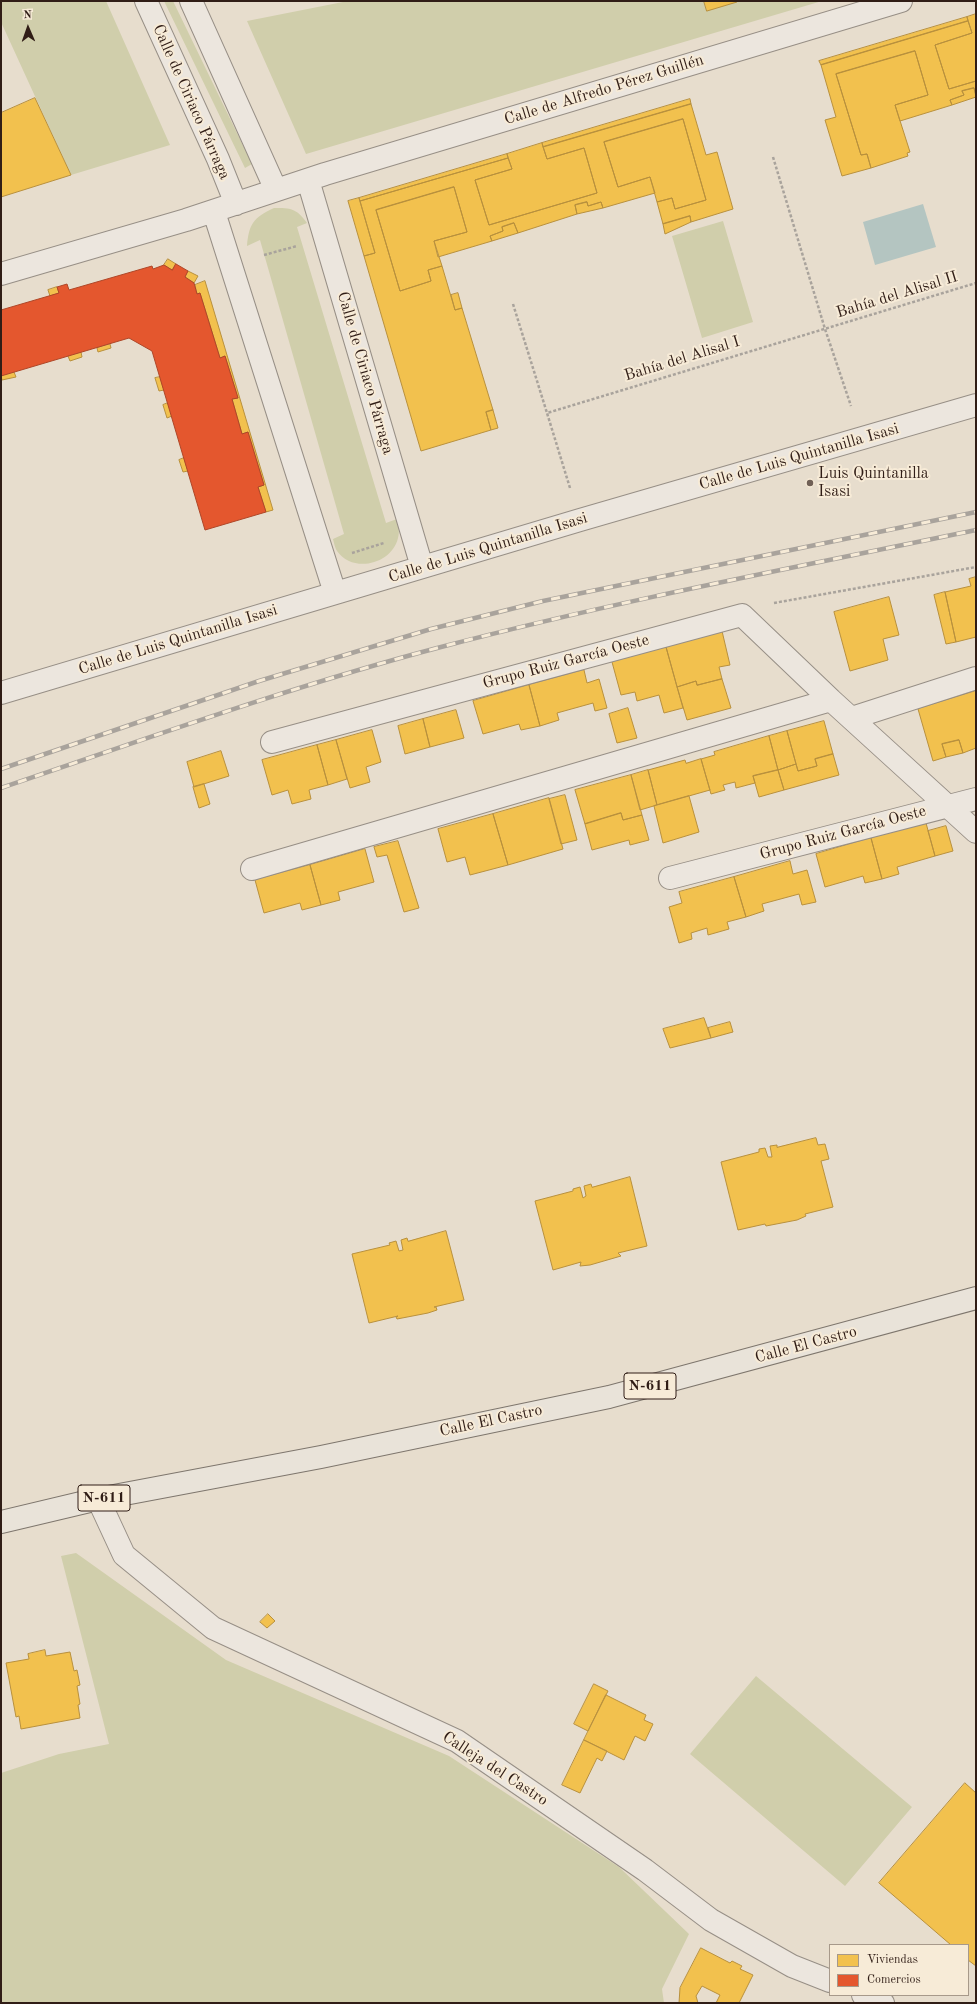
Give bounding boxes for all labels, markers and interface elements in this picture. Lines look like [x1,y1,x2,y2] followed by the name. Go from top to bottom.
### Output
[8,8,48,48] north arrow
[23,10,32,21] text: N
[148,21,234,183] street label: Calle de Ciriaco Párraga
[502,50,706,130] street label: Calle de Alfredo Pérez Guillén
[834,267,960,323] street label: Bahía del Alisal II
[333,290,397,456] street label: Calle de Ciriaco Párraga
[622,332,742,386] street label: Bahía del Alisal I
[697,419,901,495] street label: Calle de Luis Quintanilla Isasi
[818,464,929,502] place label: Luis Quintanilla Isasi
[805,478,815,488] marker: Luis Quintanilla Isasi
[386,509,590,587] street label: Calle de Luis Quintanilla Isasi
[76,601,280,679] street label: Calle de Luis Quintanilla Isasi
[481,631,651,693] street label: Grupo Ruiz García Oeste
[758,802,928,864] street label: Grupo Ruiz García Oeste
[753,1322,859,1368] street label: Calle El Castro
[624,1373,676,1399] road number: N-611
[438,1401,544,1441] street label: Calle El Castro
[78,1485,130,1511] road number: N-611
[438,1728,552,1810] street label: Calleja del Castro
[829,1944,969,1996] legend
[867,1954,918,1966] text: Viviendas
[867,1974,921,1986] text: Comercios

